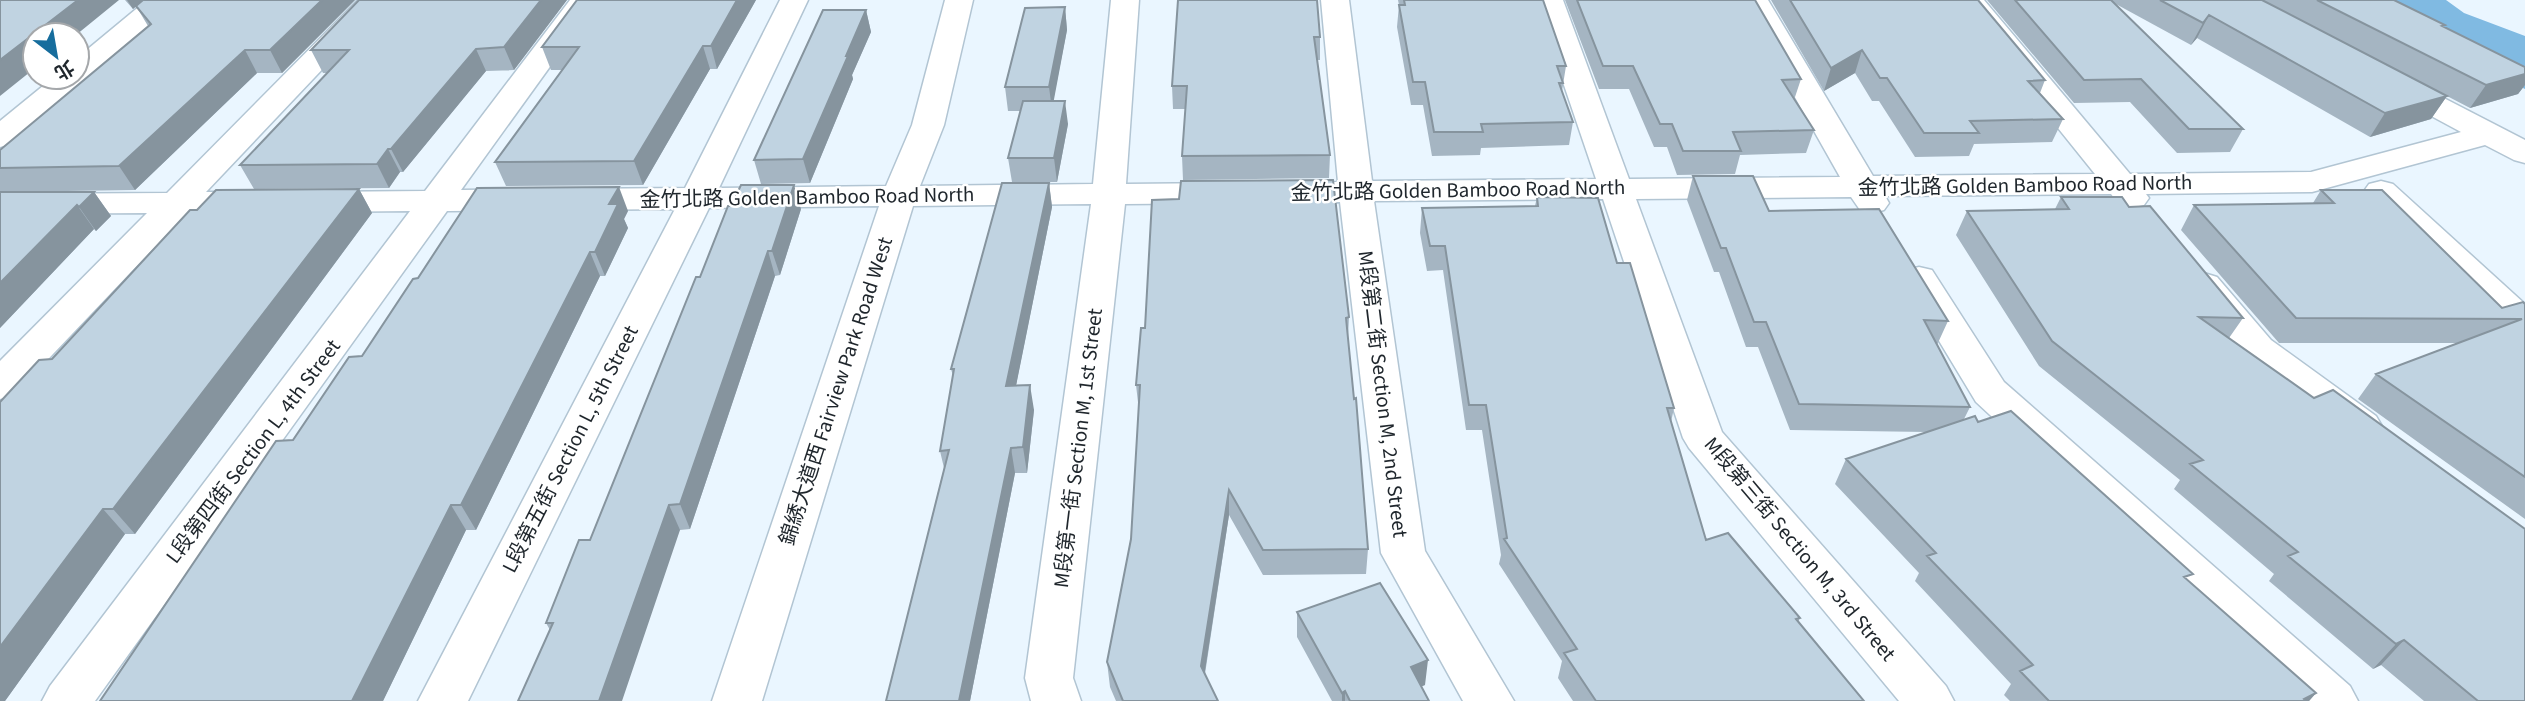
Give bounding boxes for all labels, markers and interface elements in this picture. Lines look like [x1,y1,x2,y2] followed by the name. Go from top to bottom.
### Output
[21,21,91,91] north arrow
[49,53,79,86] text: 北
[1857,167,2193,203] street label: 金竹北路 Golden Bamboo Road North
[1290,172,1626,208] street label: 金竹北路 Golden Bamboo Road North
[639,179,975,215] street label: 金竹北路 Golden Bamboo Road North
[772,233,900,549] street label: 錦綉大道西 Fairview Park Road West
[1351,249,1415,539] street label: M段第二街 Section M, 2nd Street
[1046,307,1110,589] street label: M段第一街 Section M, 1st Street
[494,320,646,578] street label: L段第五街 Section L, 5th Street
[159,333,347,569] street label: L段第四街 Section L, 4th Street
[1697,430,1903,668] street label: M段第三街 Section M, 3rd Street

